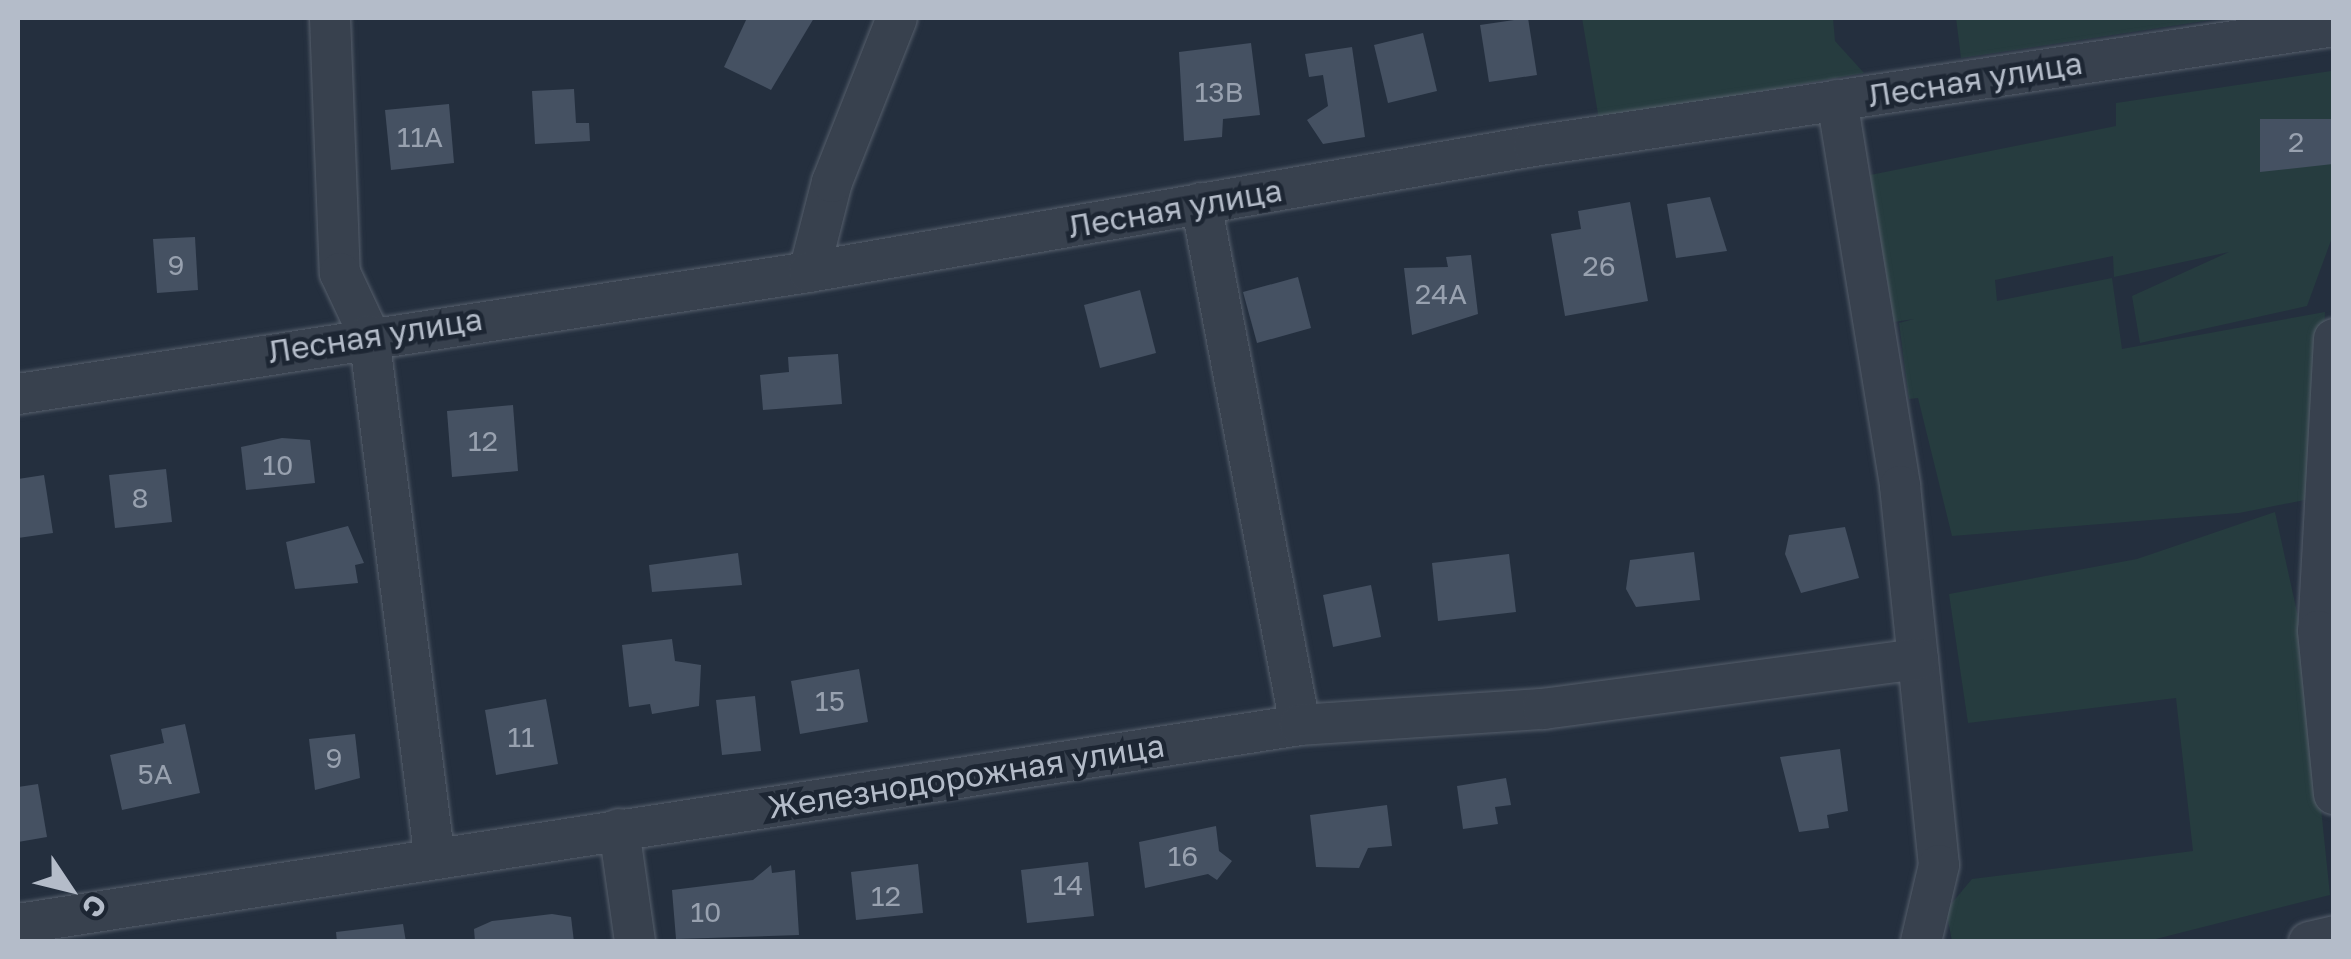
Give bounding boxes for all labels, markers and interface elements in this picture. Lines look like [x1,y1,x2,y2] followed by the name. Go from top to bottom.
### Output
[1865,43,2085,115] street label: Лесная улица
[1195,75,1243,109] house number: 13В
[397,120,443,154] house number: 11А
[2288,125,2304,159] house number: 2
[1065,170,1285,246] street label: Лесная улица
[168,248,184,282] house number: 9
[1582,249,1616,283] house number: 26
[1415,277,1467,311] house number: 24А
[265,299,485,371] street label: Лесная улица
[468,424,498,458] house number: 12
[263,448,293,482] house number: 10
[131,481,149,515] house number: 8
[815,684,845,718] house number: 15
[507,720,535,754] house number: 11
[765,726,1167,826] street label: Железнодорожная улица
[326,741,342,775] house number: 9
[138,757,172,791] house number: 5А
[20,839,120,939] north arrow
[1168,839,1198,873] house number: 16
[1053,868,1083,902] house number: 14
[871,879,901,913] house number: 12
[76,889,114,924] text: С
[691,895,721,929] house number: 10

